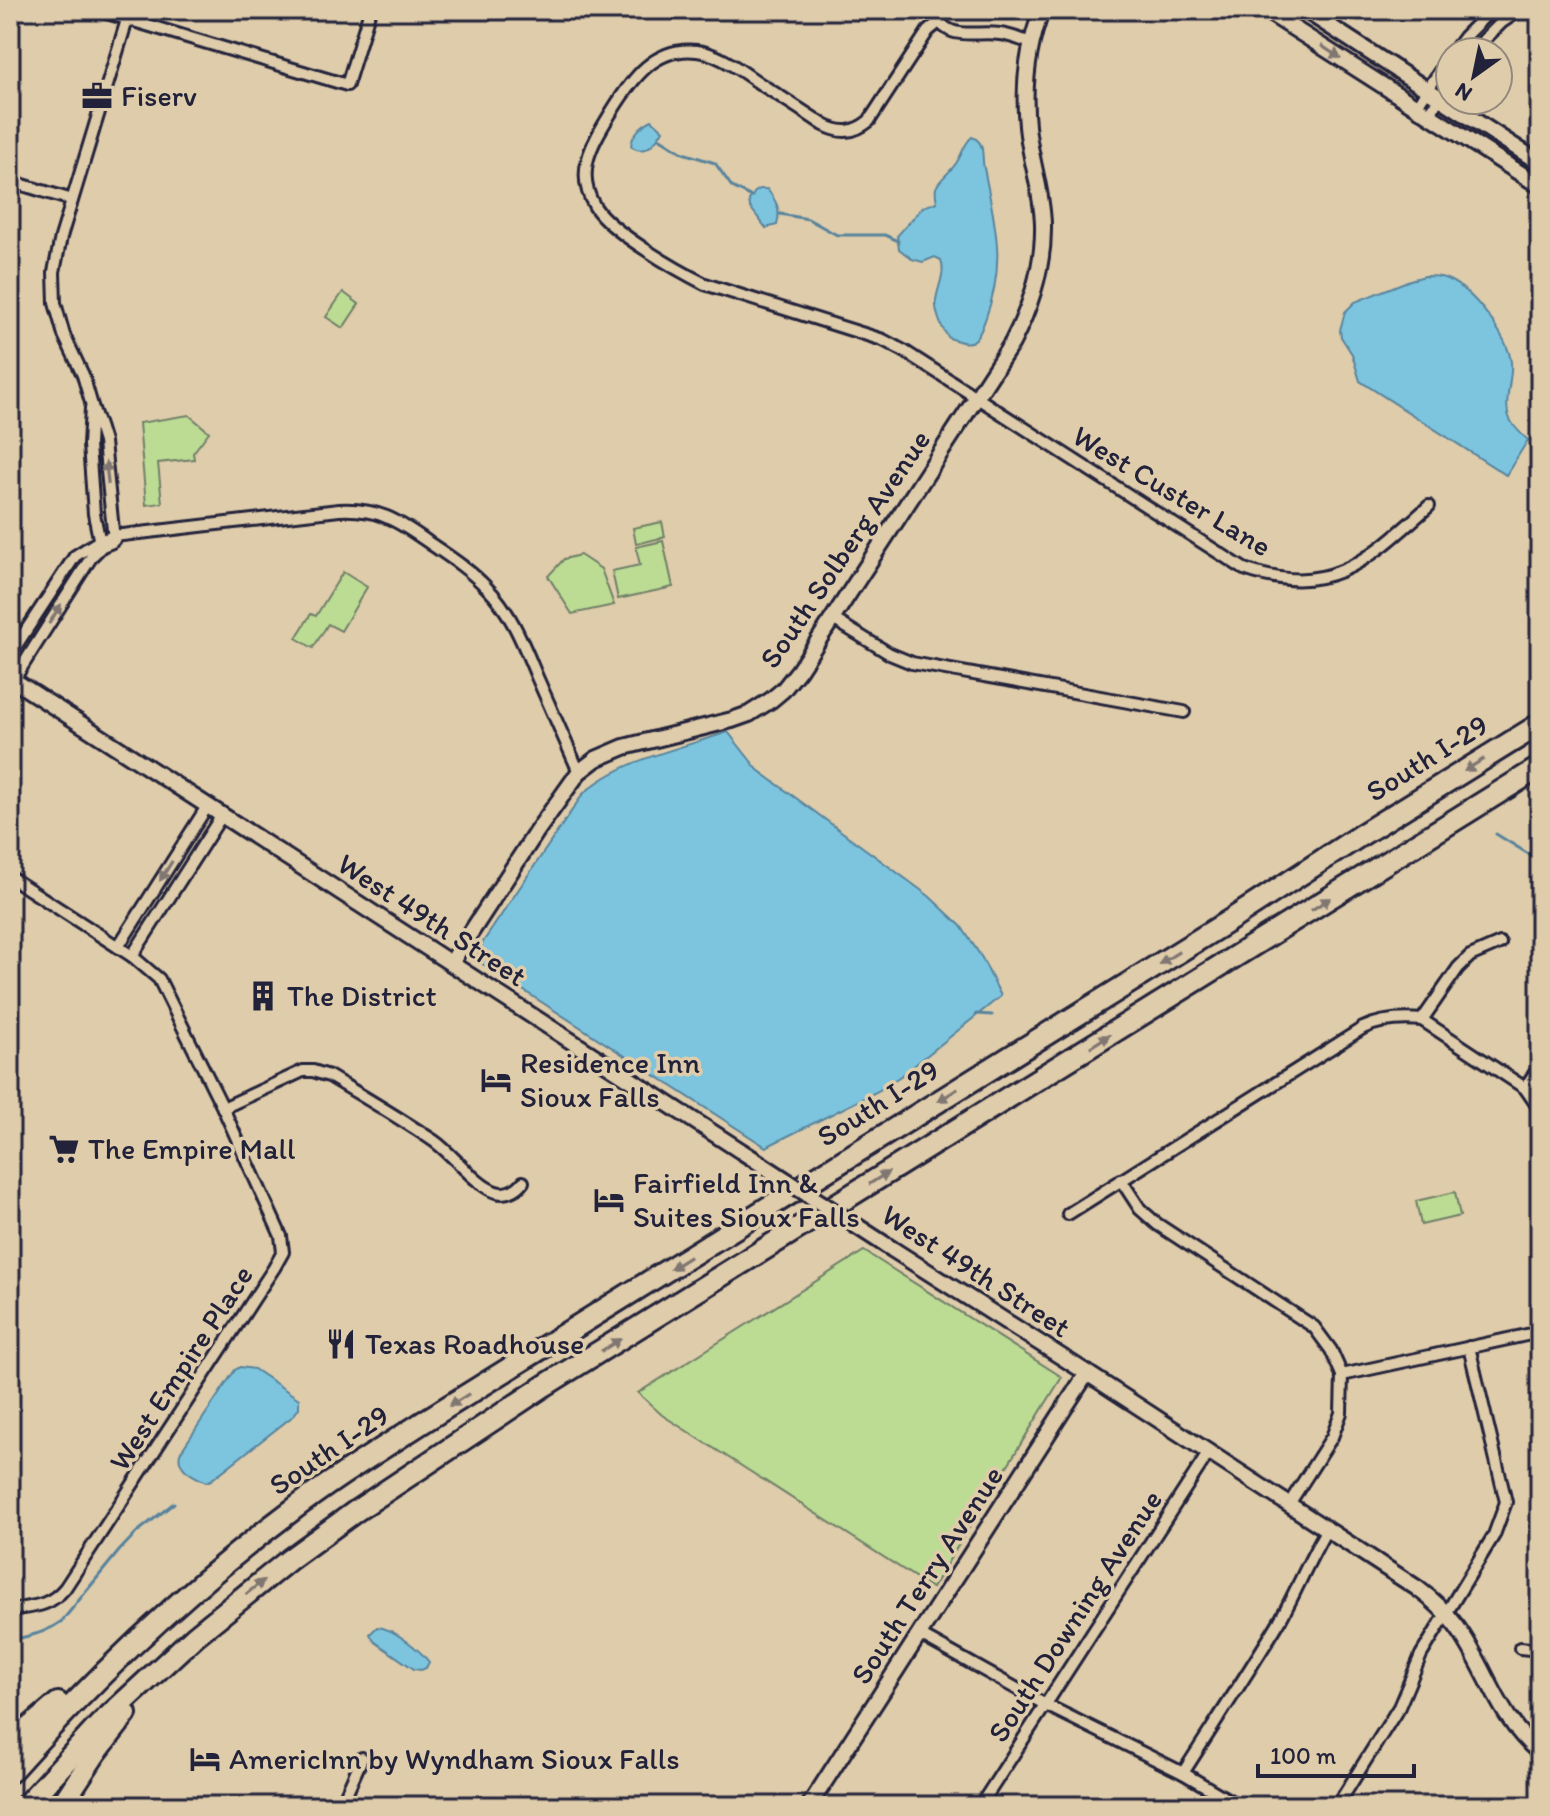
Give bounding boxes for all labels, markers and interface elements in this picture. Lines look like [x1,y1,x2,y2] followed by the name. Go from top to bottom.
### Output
[1434,36,1514,116] north arrow
[1320,45,1342,59] one-way arrow
[121,77,197,114] place label: Fiserv
[1450,77,1477,108] text: N
[80,79,114,113] office icon: Fiserv
[1066,417,1278,564] street label: West Custer Lane
[751,422,938,675] street label: South Solberg Avenue
[100,460,113,485] one-way arrow
[48,603,62,625] one-way arrow
[1359,706,1494,809] street label: South I-29
[1463,757,1485,771] one-way arrow
[331,845,534,994] street label: West 49th Street
[159,860,173,882] one-way arrow
[1310,896,1331,911] one-way arrow
[1158,951,1179,966] one-way arrow
[287,977,437,1014] place label: The District
[246,979,280,1013] building icon: The District
[1089,1034,1111,1048] one-way arrow
[520,1044,700,1115] place label: Residence Inn Sioux Falls
[810,1051,945,1154] street label: South I-29
[479,1063,513,1097] hotel icon: Residence Inn Sioux Falls
[937,1088,959,1102] one-way arrow
[88,1130,296,1167] place label: The Empire Mall
[47,1132,81,1166] supermarket icon: The Empire Mall
[633,1164,860,1235] place label: Fairfield Inn & Suites Sioux Falls
[868,1171,890,1185] one-way arrow
[592,1183,626,1217] hotel icon: Fairfield Inn & Suites Sioux Falls
[875,1196,1078,1345] street label: West 49th Street
[669,1255,691,1269] one-way arrow
[100,1258,261,1477] street label: West Empire Place
[365,1325,584,1362] place label: Texas Roadhouse
[324,1327,358,1361] restaurant icon: Texas Roadhouse
[600,1337,621,1352] one-way arrow
[448,1393,470,1407] one-way arrow
[262,1396,396,1503] street label: South I-29
[842,1459,1011,1691] street label: South Terry Avenue
[979,1483,1170,1749] street label: South Downing Avenue
[245,1578,266,1595] one-way arrow
[1258,1728,1414,1778] scale bar
[229,1740,680,1777] place label: AmericInn by Wyndham Sioux Falls
[1270,1741,1336,1770] text: 100 m
[188,1742,222,1776] hotel icon: AmericInn by Wyndham Sioux Falls

